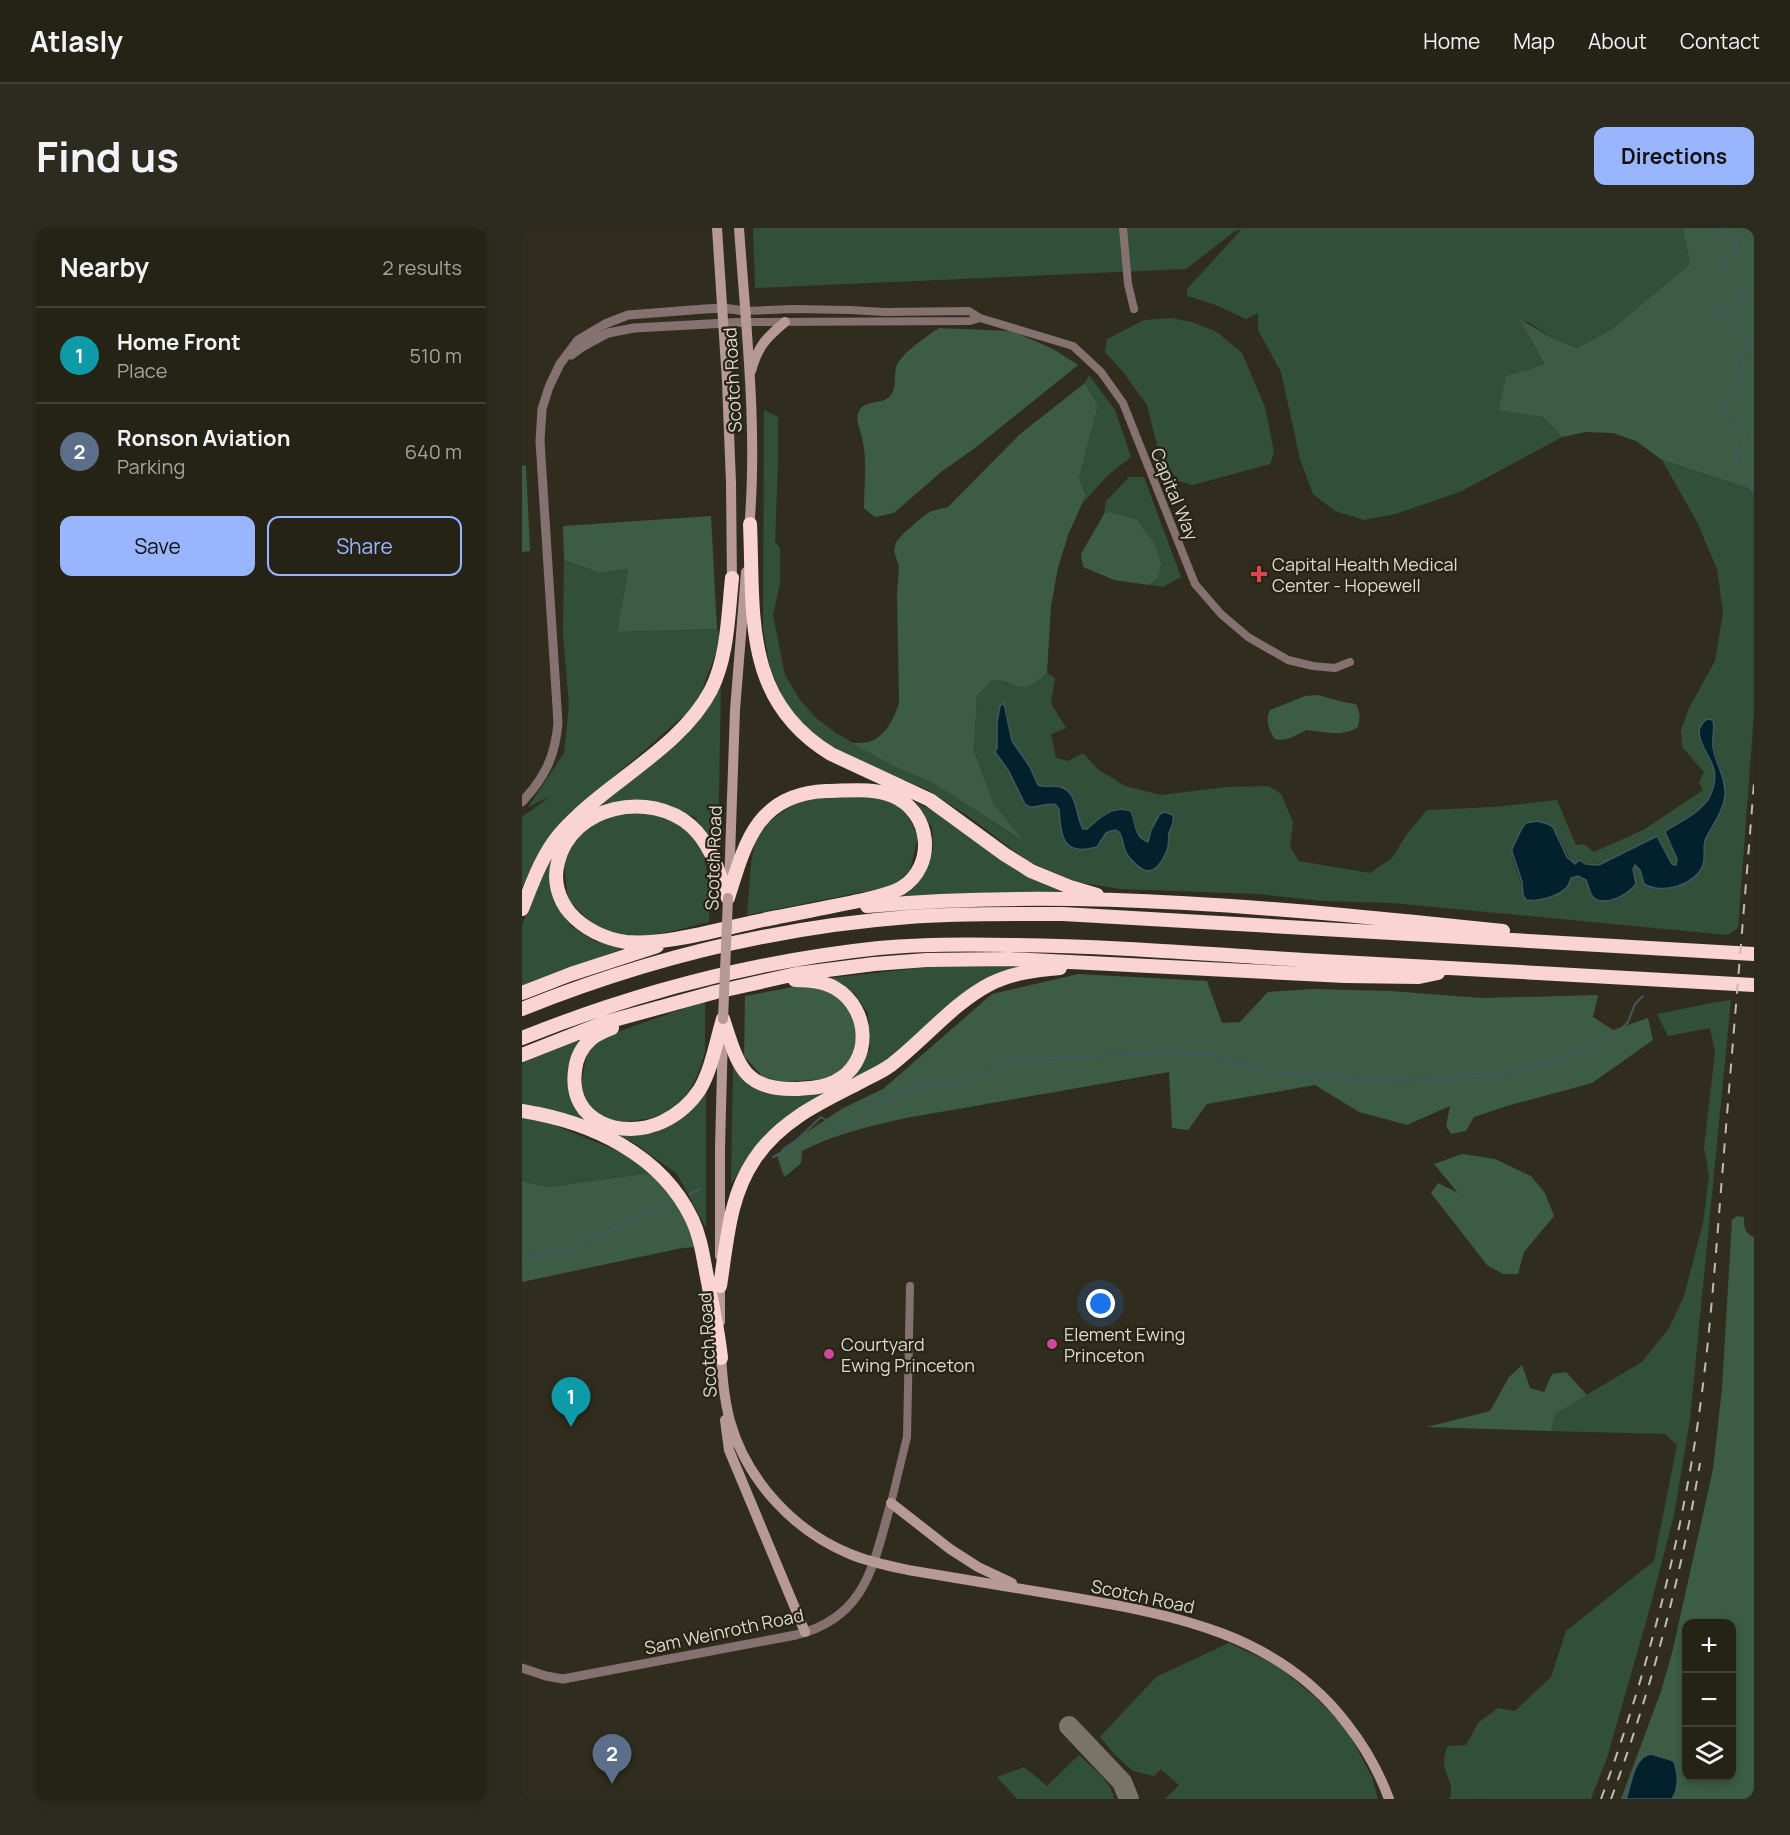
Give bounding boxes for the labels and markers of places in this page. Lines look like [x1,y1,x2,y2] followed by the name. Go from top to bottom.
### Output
[1272,552,1458,597] place label: Capital Health Medical Center - Hopewell
[1250,565,1268,583] marker: Capital Health Medical Center - Hopewell
[1064,1322,1185,1367] place label: Element Ewing Princeton
[841,1332,975,1377] place label: Courtyard Ewing Princeton
[1045,1337,1059,1351] marker: Element Ewing Princeton
[822,1347,836,1361] marker: Courtyard Ewing Princeton
[551,1378,590,1427] pin: 1
[592,1734,632,1784] pin: 2

